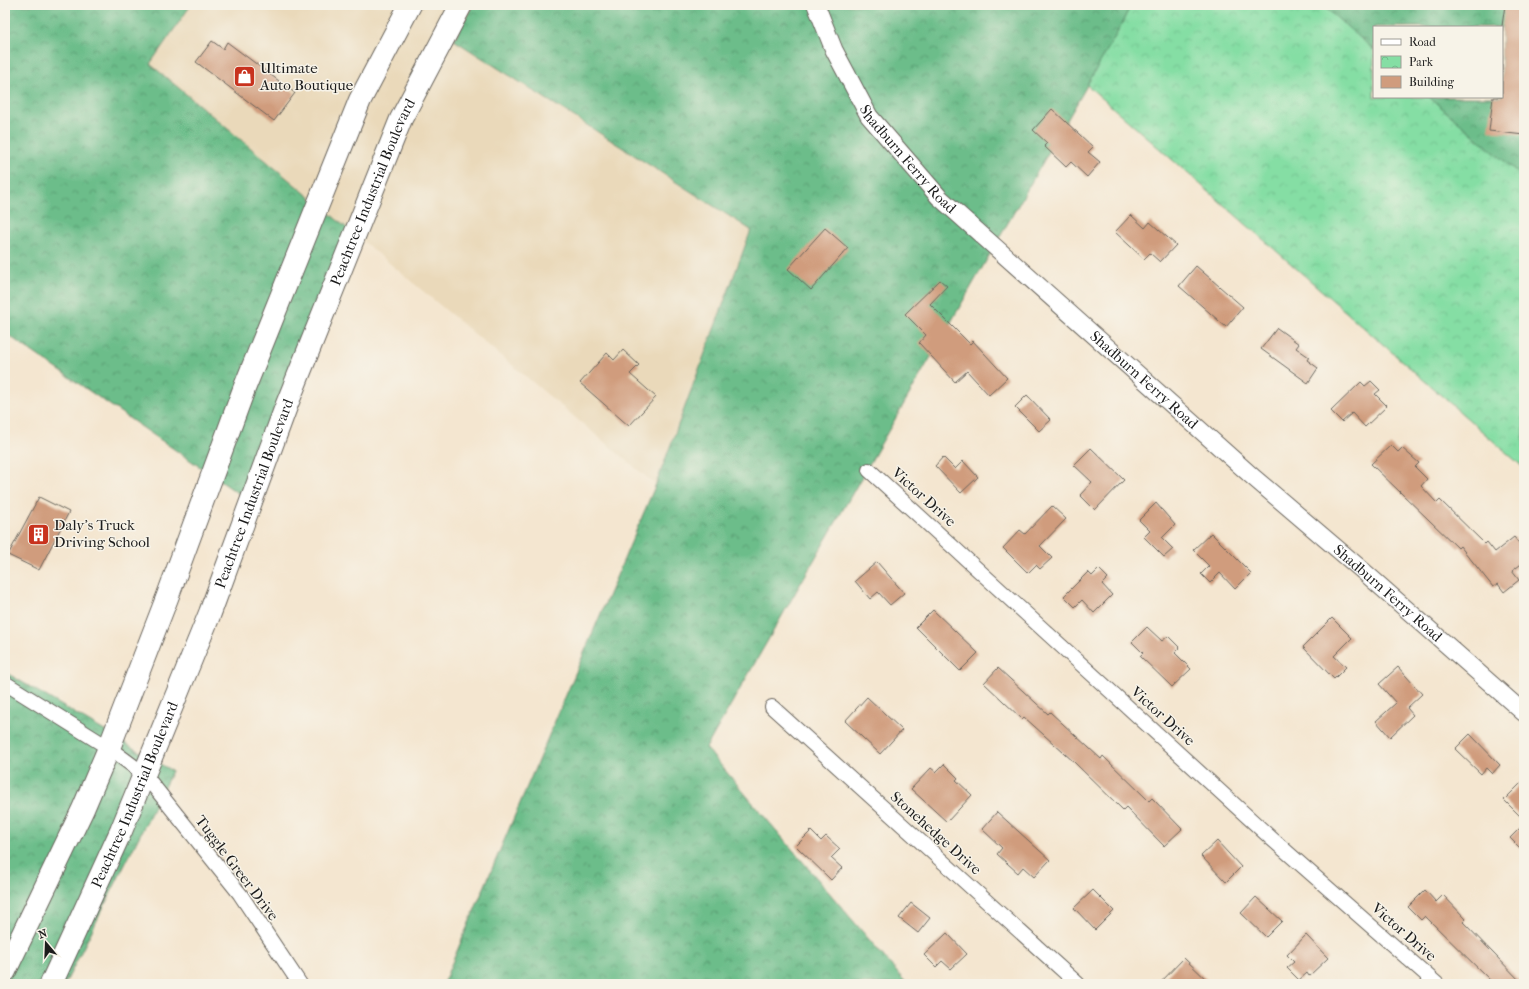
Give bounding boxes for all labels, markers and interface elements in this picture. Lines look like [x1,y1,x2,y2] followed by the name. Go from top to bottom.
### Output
[1373,26,1503,98] legend
[1409,35,1436,49] text: Road
[1409,55,1434,69] text: Park
[259,59,354,94] place label: Ultimate Auto Boutique
[232,64,258,90] shop icon: Ultimate Auto Boutique
[1409,75,1454,89] text: Building
[326,95,420,288] street label: Peachtree Industrial Boulevard
[856,102,961,218] street label: Shadburn Ferry Road
[1086,327,1202,433] street label: Shadburn Ferry Road
[211,395,297,591] street label: Peachtree Industrial Boulevard
[888,463,960,531] street label: Victor Drive
[54,516,150,551] place label: Daly's Truck Driving School
[26,521,52,547] building icon: Daly's Truck Driving School
[1330,541,1447,646] street label: Shadburn Ferry Road
[1127,682,1199,750] street label: Victor Drive
[87,698,182,891] street label: Peachtree Industrial Boulevard
[887,788,985,879] street label: Stonehedge Drive
[192,812,283,925] street label: Tuggle Greer Drive
[1367,898,1440,965] street label: Victor Drive
[26,923,66,963] north arrow
[37,926,50,942] text: N

